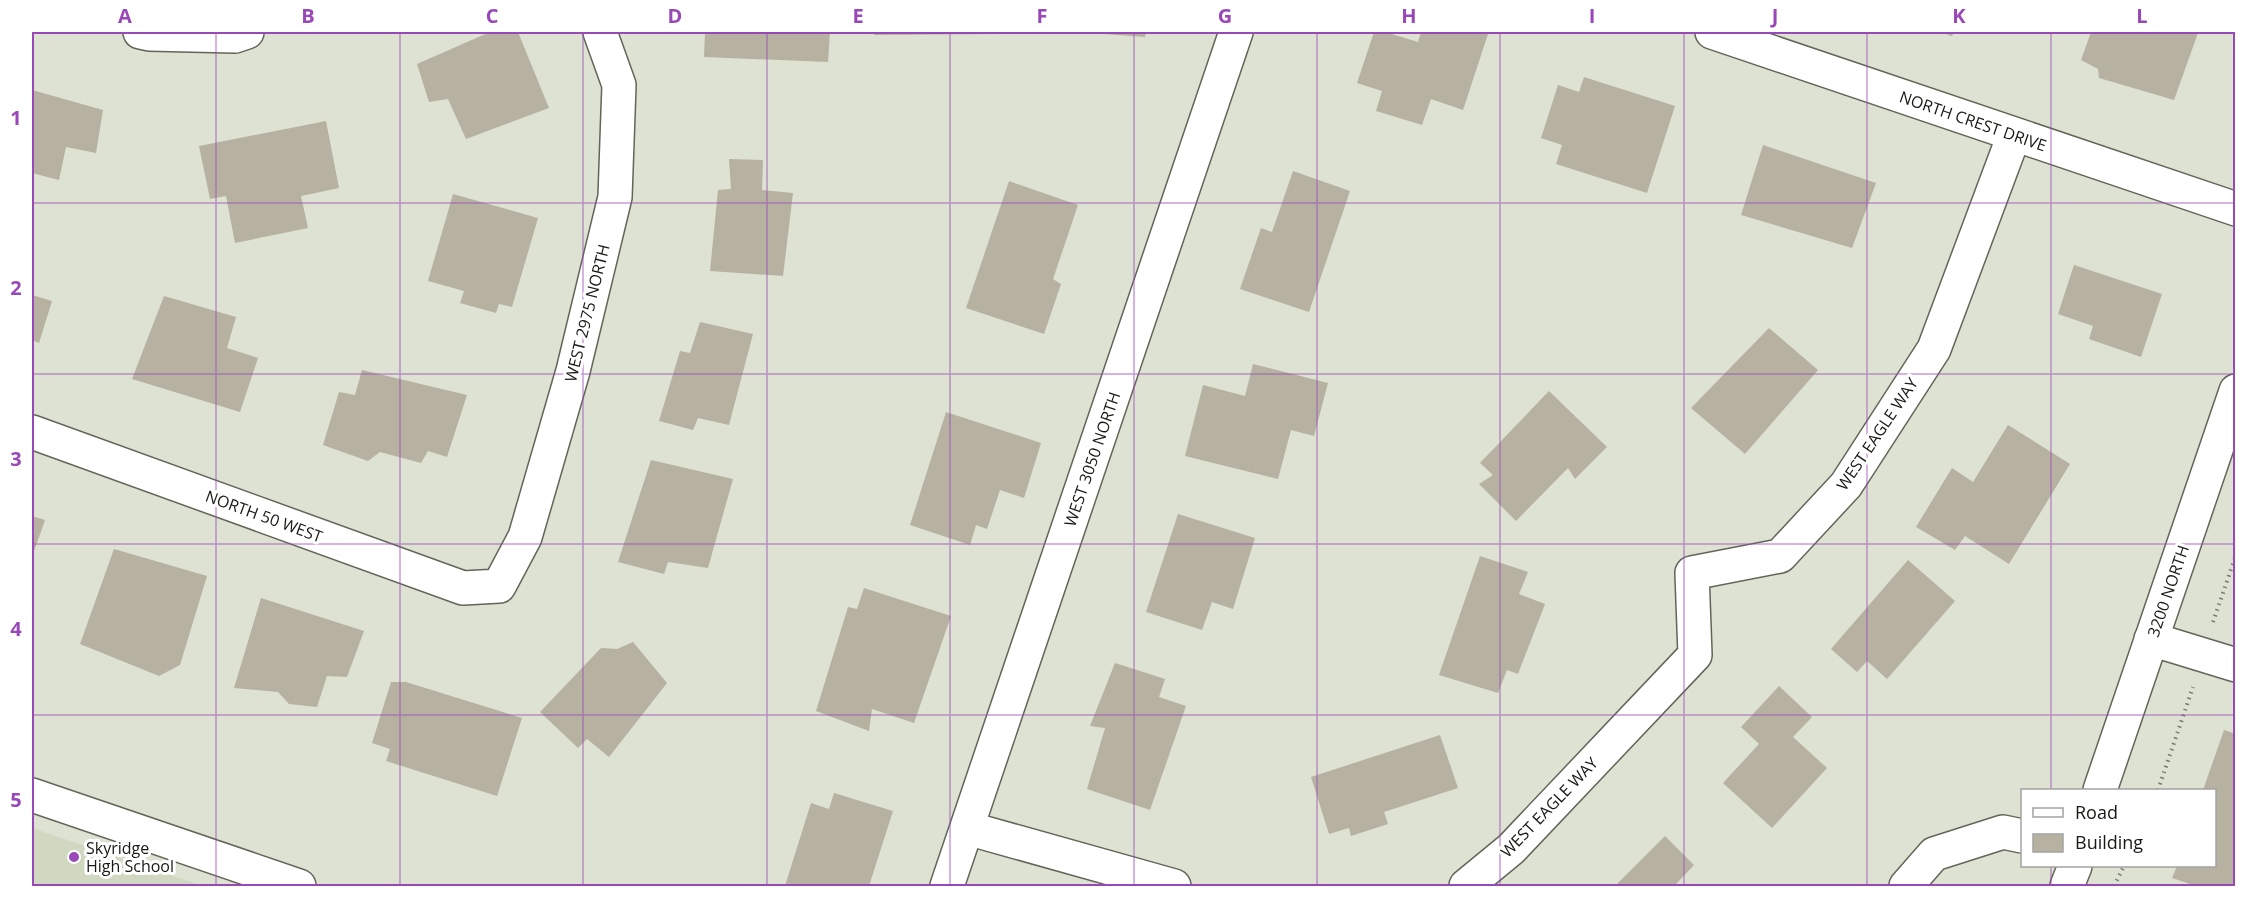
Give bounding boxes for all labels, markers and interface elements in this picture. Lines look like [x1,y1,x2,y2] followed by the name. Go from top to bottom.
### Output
[118,2,132,29] text: A
[301,2,315,29] text: B
[486,2,499,29] text: C
[668,2,682,29] text: D
[852,2,864,29] text: E
[1037,2,1047,29] text: F
[1218,2,1232,29] text: G
[1401,2,1417,29] text: H
[1589,2,1595,29] text: I
[1770,2,1778,29] text: J
[1952,2,1966,29] text: K
[2136,2,2148,29] text: L
[1897,86,2049,156] street label: NORTH CREST DRIVE
[10,104,22,131] text: 1
[559,242,615,384] street label: WEST 2975 NORTH
[10,274,22,301] text: 2
[1831,373,1923,495] street label: WEST EAGLE WAY
[1059,389,1125,529] street label: WEST 3050 NORTH
[10,445,22,472] text: 3
[203,485,326,547] street label: NORTH 50 WEST
[2142,542,2194,640] street label: 3200 NORTH
[10,615,22,642] text: 4
[1495,752,1603,862] street label: WEST EAGLE WAY
[10,786,22,813] text: 5
[2021,789,2216,867] legend
[2075,800,2118,824] text: Road
[2075,830,2143,854] text: Building
[86,837,174,877] place label: Skyridge High School
[67,850,81,864] marker: Skyridge High School

